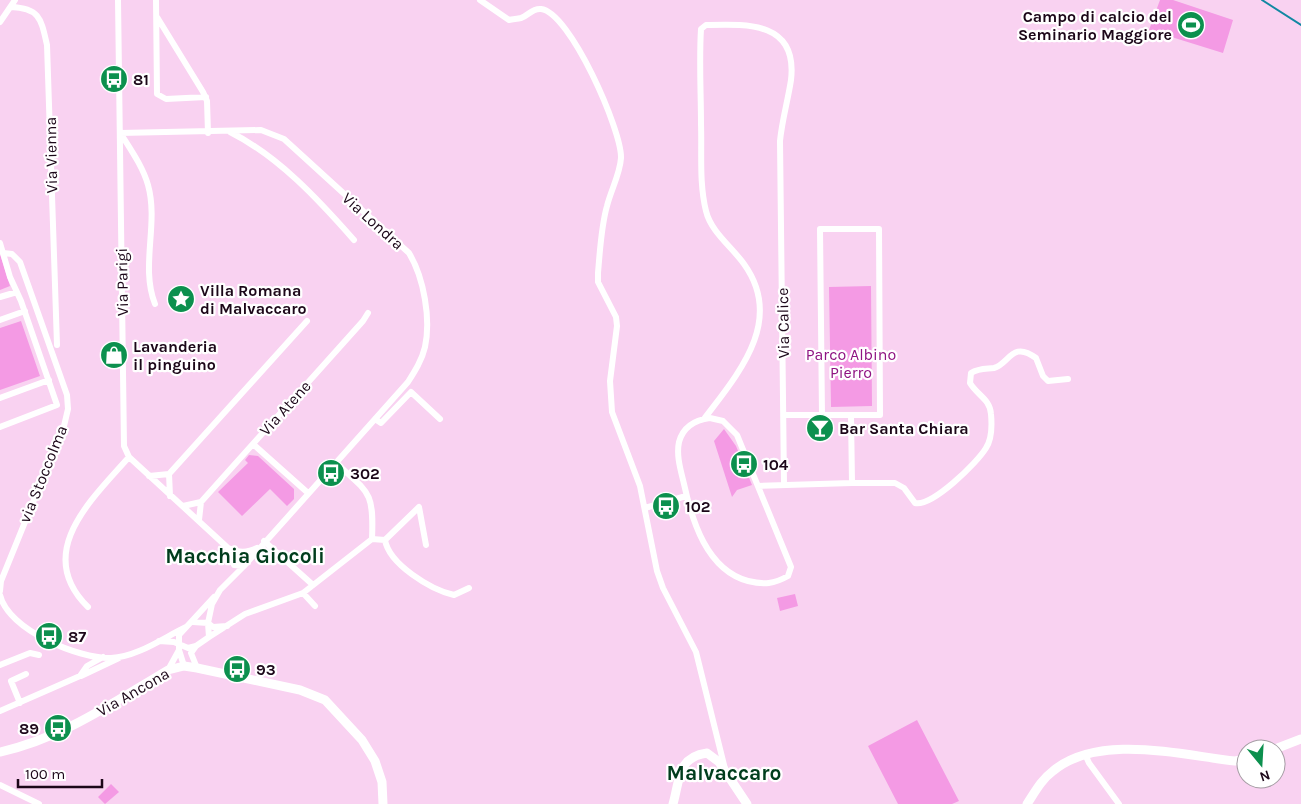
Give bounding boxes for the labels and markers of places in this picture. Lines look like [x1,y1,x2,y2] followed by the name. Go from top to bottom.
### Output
[1018,7,1172,44] place label: Campo di calcio del Seminario Maggiore
[1176,10,1206,40] sports icon: Campo di calcio del Seminario Maggiore
[99,64,129,94] bus stop icon: 81
[133,70,149,89] place label: 81
[200,281,307,318] place label: Villa Romana di Malvaccaro
[166,284,196,314] place icon: Villa Romana di Malvaccaro
[133,337,217,374] place label: Lavanderia il pinguino
[99,340,129,370] shop icon: Lavanderia il pinguino
[805,413,835,443] bar icon: Bar Santa Chiara
[839,419,969,438] place label: Bar Santa Chiara
[729,449,759,479] bus stop icon: 104
[763,455,789,474] place label: 104
[316,458,346,488] bus stop icon: 302
[350,464,380,483] place label: 302
[651,491,681,521] bus stop icon: 102
[685,497,711,516] place label: 102
[34,621,64,651] bus stop icon: 87
[68,627,86,646] place label: 87
[222,654,252,684] bus stop icon: 93
[256,660,276,679] place label: 93
[43,713,73,743] bus stop icon: 89
[19,719,39,738] place label: 89

